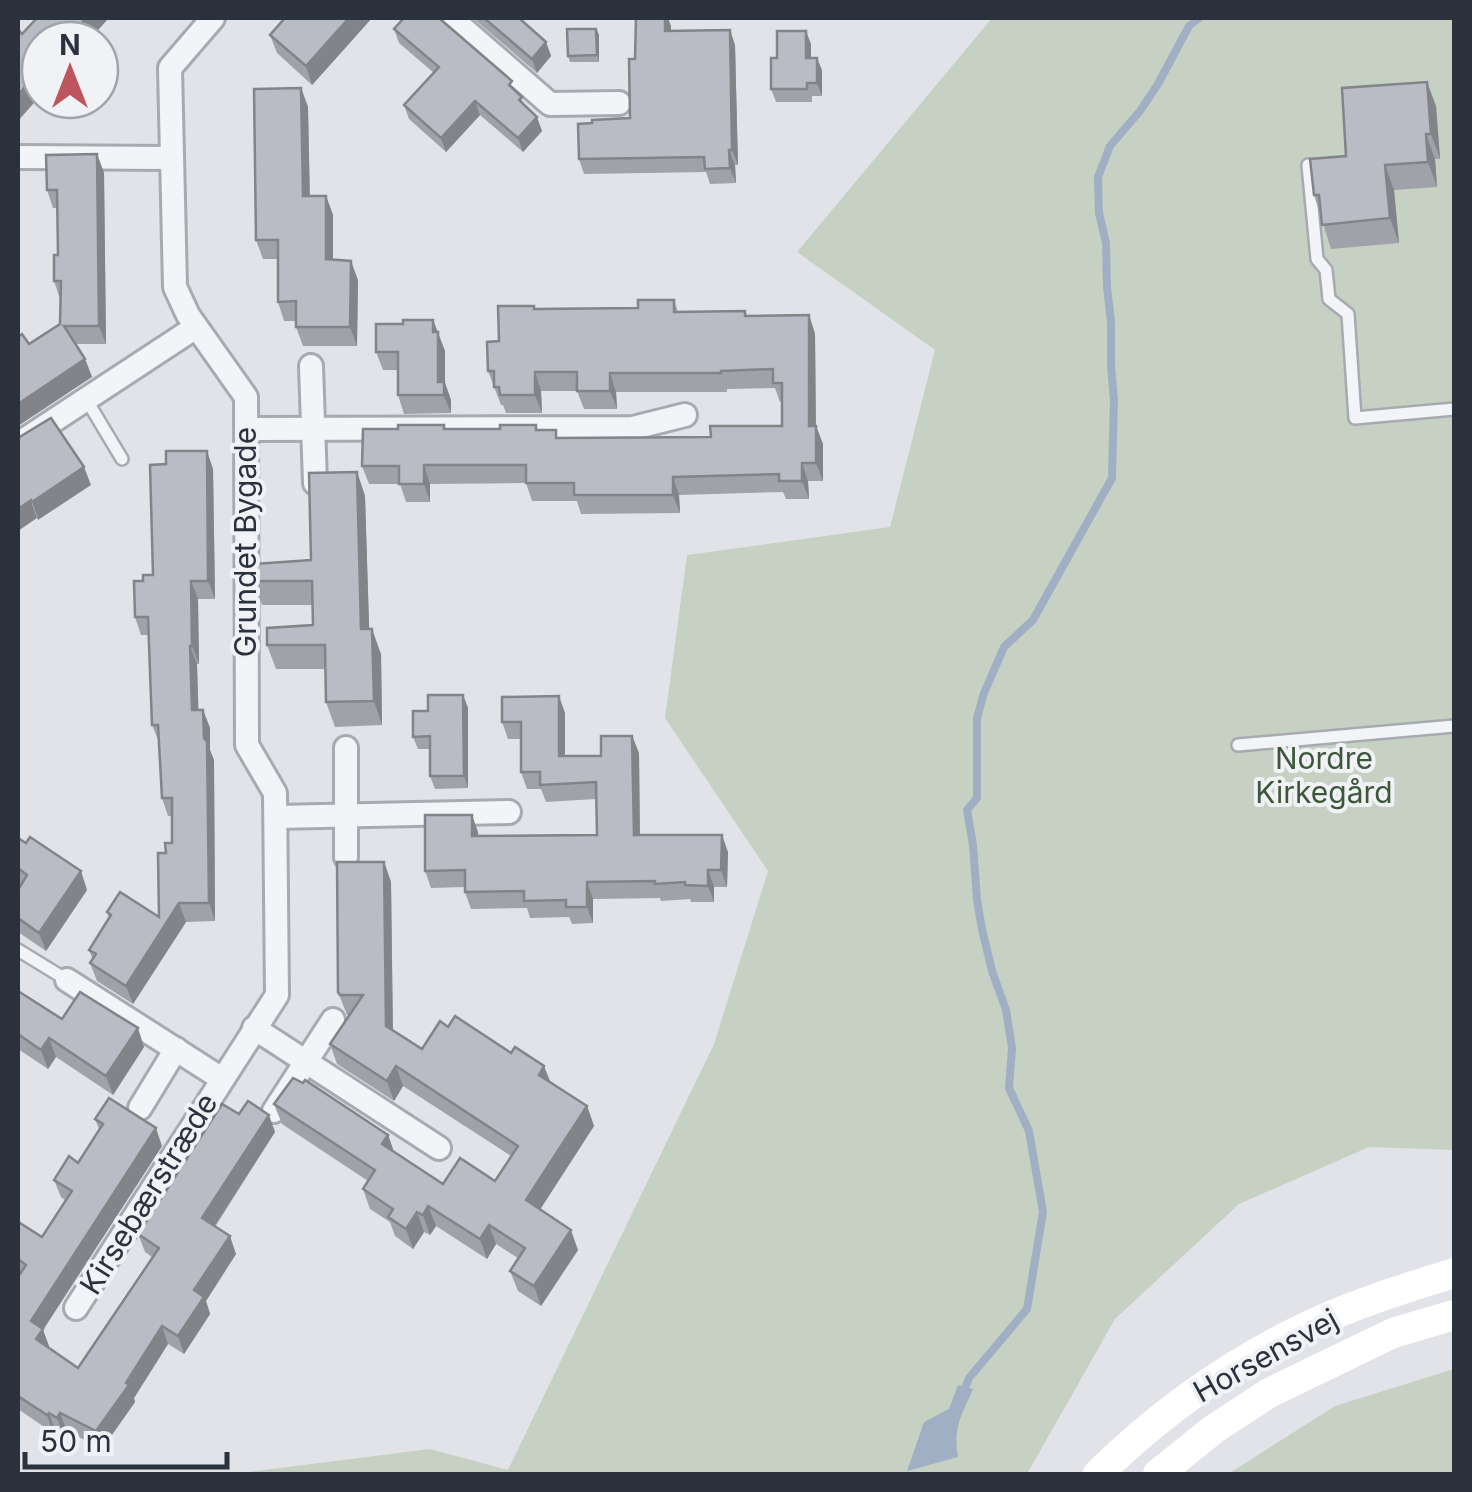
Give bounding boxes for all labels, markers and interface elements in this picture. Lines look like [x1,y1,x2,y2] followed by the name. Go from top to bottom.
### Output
[20,20,120,120] north arrow
[59,28,81,62] text: N
[227,427,263,657] street label: Grundet Bygade
[1255,740,1393,810] park label: Nordre Kirkegård
[72,1086,224,1301] street label: Kirsebærstræde
[1187,1301,1344,1410] street label: Horsensvej
[25,1407,228,1469] scale bar
[40,1423,112,1459] text: 50 m

